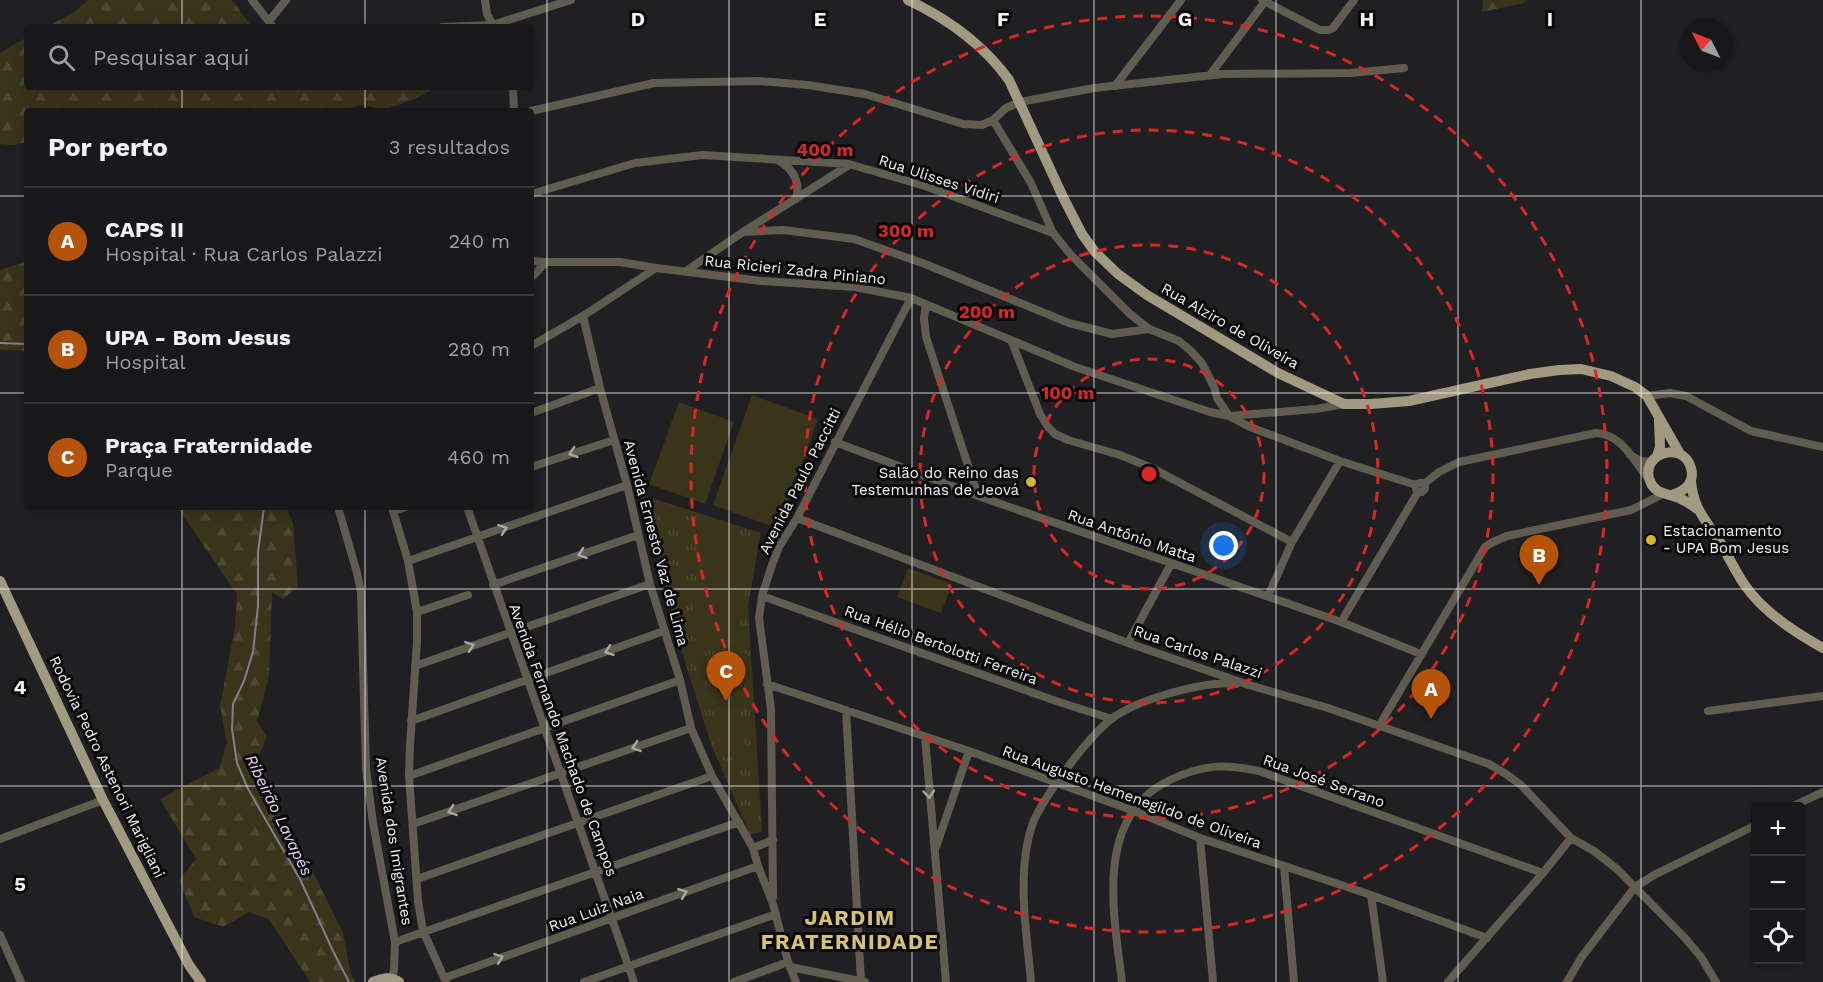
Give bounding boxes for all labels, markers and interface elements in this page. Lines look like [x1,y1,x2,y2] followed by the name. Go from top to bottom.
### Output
[631,7,645,31] text: D
[814,7,826,31] text: E
[997,7,1009,31] text: F
[1178,7,1192,31] text: G
[1360,7,1374,31] text: H
[1547,7,1553,31] text: I
[1679,18,1733,72] north arrow
[24,24,534,90] search box
[45,41,78,74] icon: search
[93,45,249,70] text: Pesquisar aqui
[48,132,168,162] text: Por perto
[389,135,510,159] text: 3 resultados
[797,139,853,160] text: 400 m
[876,151,1002,207] street label: Rua Ulisses Vidiri
[105,217,184,242] text: CAPS II
[878,220,934,241] text: 300 m
[61,229,74,253] text: A
[448,229,510,253] text: 240 m
[105,242,383,266] text: Hospital · Rua Carlos Palazzi
[703,252,887,288] street label: Rua Ricieri Zadra Piniano
[1158,279,1303,373] street label: Rua Alziro de Oliveira
[959,301,1015,322] text: 200 m
[105,325,291,350] text: UPA - Bom Jesus
[61,337,74,361] text: B
[448,337,510,361] text: 280 m
[105,350,186,374] text: Hospital
[1041,382,1095,403] text: 100 m
[755,405,845,557] street label: Avenida Paulo Paccitti
[105,433,313,458] text: Praça Fraternidade
[620,438,692,648] street label: Avenida Ernesto Vaz de Lima
[61,445,74,469] text: C
[447,445,510,469] text: 460 m
[568,446,579,459] one-way arrow
[105,458,173,482] text: Parque
[852,464,1020,499] place label: Salão do Reino das Testemunhas de Jeová
[1139,464,1159,484] centre of rings
[1024,475,1038,489] marker: Salão do Reino das Testemunhas de Jeová
[1065,506,1199,567] street label: Rua Antônio Matta
[1663,522,1789,557] place label: Estacionamento - UPA Bom Jesus
[497,523,508,536] one-way arrow
[1209,531,1238,560] your location
[1644,533,1658,547] marker: Estacionamento - UPA Bom Jesus
[1520,536,1558,585] pin: B
[577,547,588,559] one-way arrow
[505,601,621,879] street label: Avenida Fernando Machado de Campos
[842,602,1040,689] street label: Rua Hélio Bertolotti Ferreira
[1131,622,1265,682] street label: Rua Carlos Palazzi
[465,641,475,654] one-way arrow
[604,643,615,656] one-way arrow
[706,652,746,701] pin: C
[45,653,169,881] street label: Rodovia Pedro Astenori Marigliani
[1412,670,1450,719] pin: A
[14,675,27,699] text: 4
[631,739,642,752] one-way arrow
[1000,742,1265,853] street label: Rua Augusto Hemenegildo de Oliveira
[241,751,317,879] water label: Ribeirão Lavapés
[1261,751,1387,811] street label: Rua José Serrano
[372,755,416,927] street label: Avenida dos Imigrantes
[923,789,936,798] one-way arrow
[1751,802,1805,964] map controls
[1751,802,1805,856] button: +
[447,803,457,816] one-way arrow
[1751,856,1805,910] button: −
[14,872,26,896] text: 5
[546,884,646,935] street label: Rua Luiz Naia
[677,887,688,900] one-way arrow
[761,905,939,954] district label: JARDIM FRATERNIDADE
[1751,910,1805,964] button: locate
[493,953,504,966] one-way arrow

